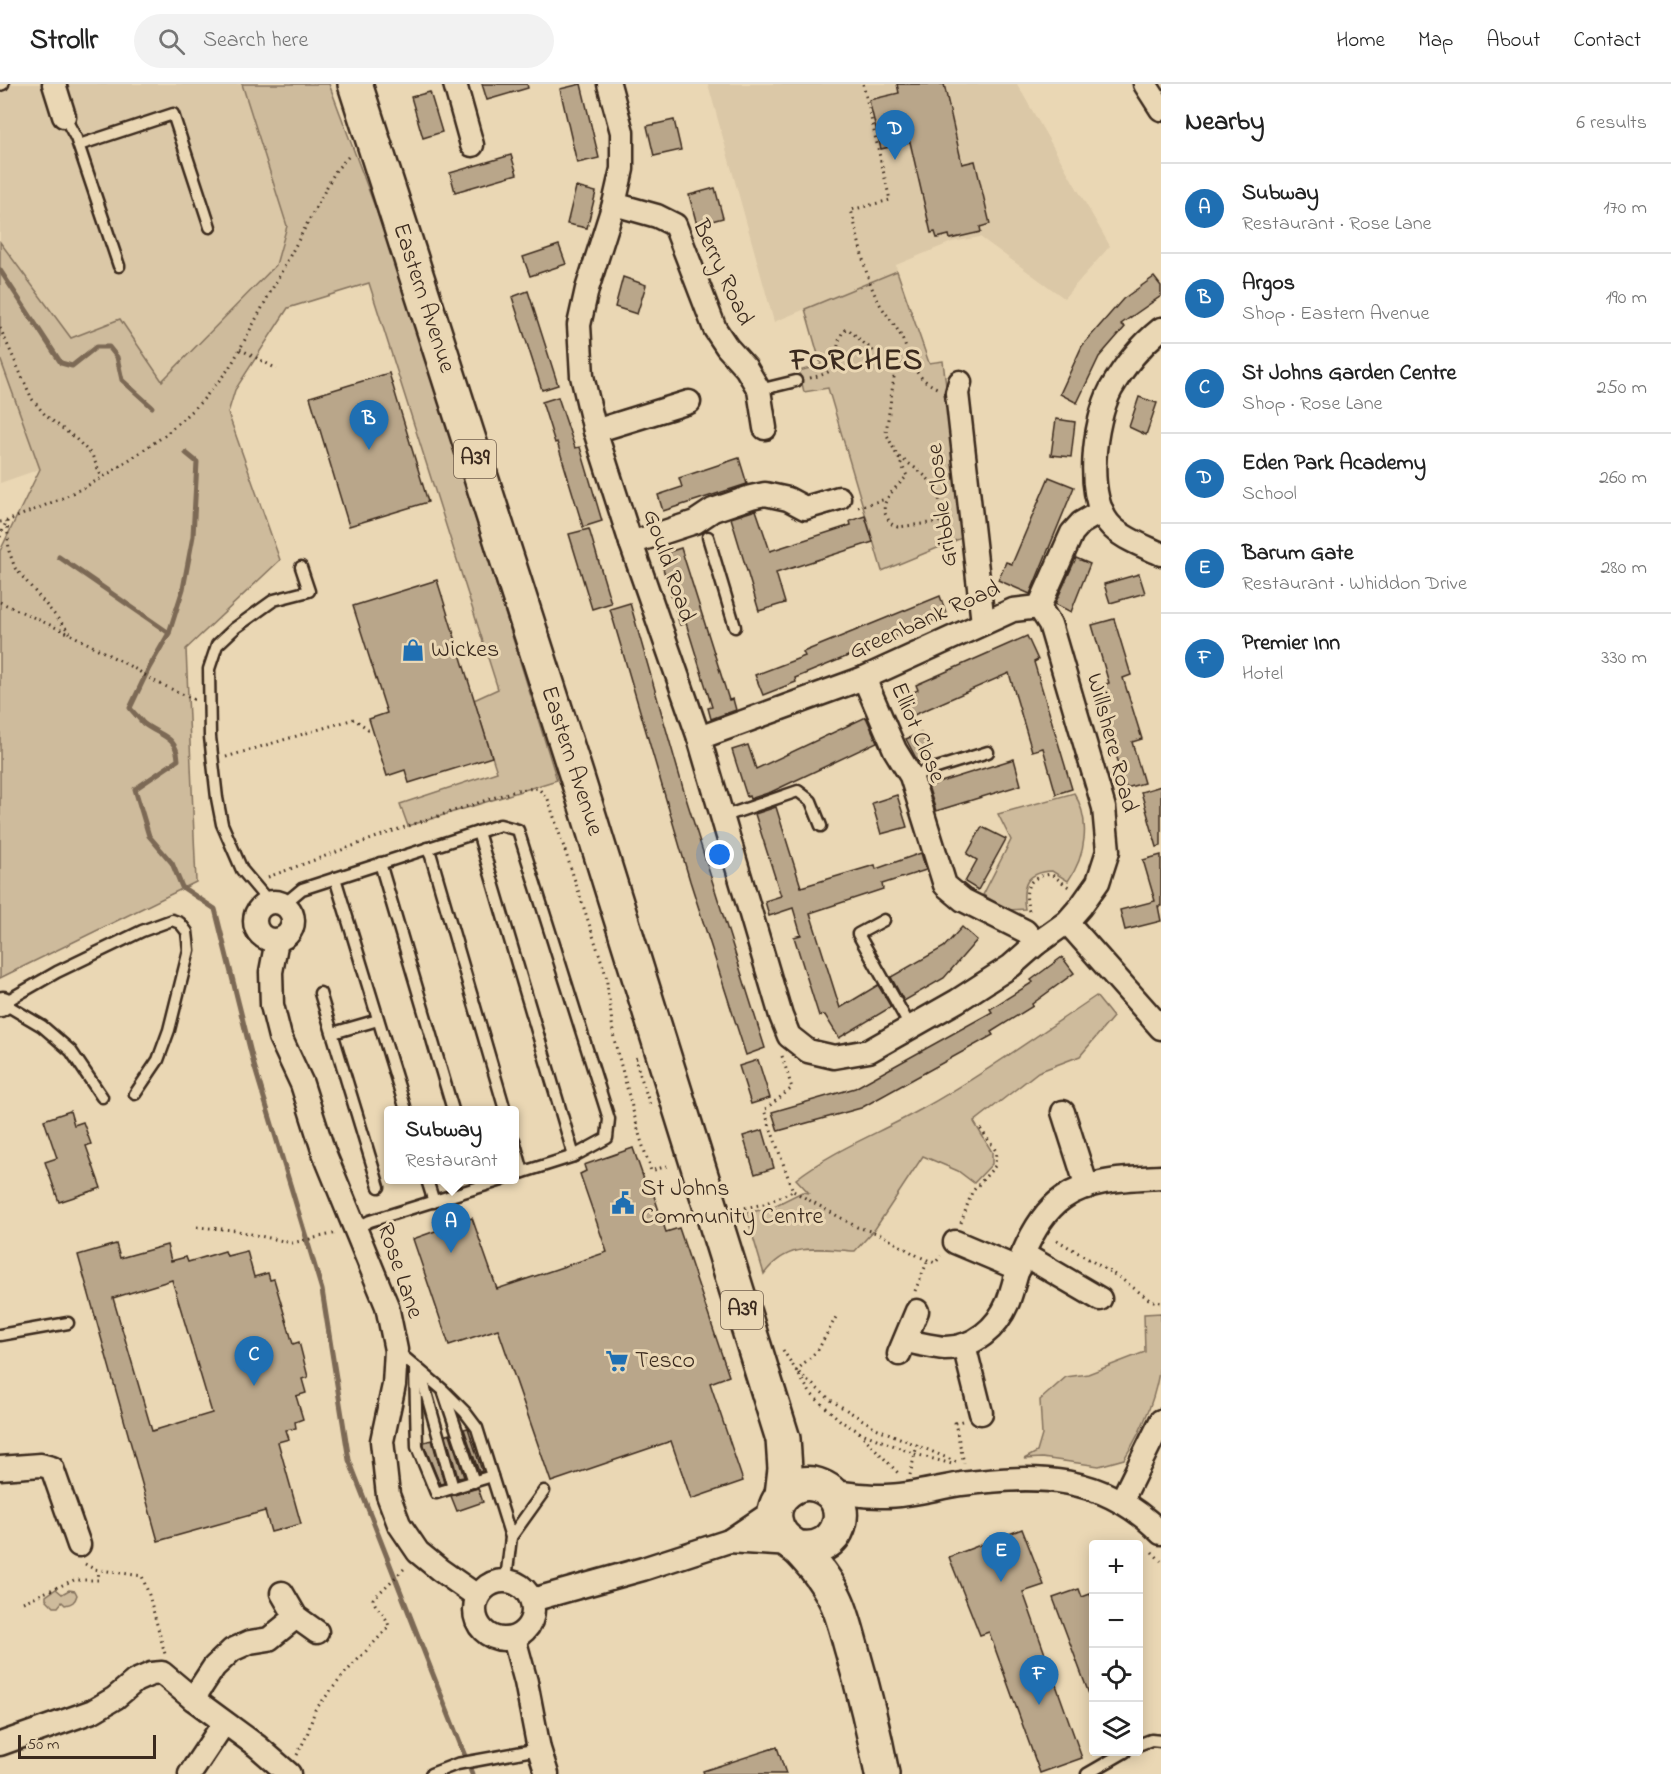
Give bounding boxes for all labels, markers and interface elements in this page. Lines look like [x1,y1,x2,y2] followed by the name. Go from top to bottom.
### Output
[134,14,554,68] search box
[30,21,98,62] text: Strollr
[155,25,188,58] icon: search
[203,25,308,57] text: Search here
[1336,26,1385,56] text: Home
[1418,26,1453,56] text: Map
[1486,26,1540,56] text: About
[1573,26,1641,56] text: Contact
[1185,104,1264,142] text: Nearby
[1576,109,1647,138] text: 6 results
[876,110,914,160] pin: D
[1242,178,1319,210] text: Subway
[1198,194,1211,223] text: A
[1603,194,1647,223] text: 170 m
[1242,210,1432,239] text: Restaurant · Rose Lane
[681,213,762,333] street label: Berry Road
[382,219,464,378] street label: Eastern Avenue
[1242,268,1295,300] text: Argos
[1198,284,1211,313] text: B
[1605,284,1647,313] text: 190 m
[1242,300,1430,329] text: Shop · Eastern Avenue
[788,340,924,384] district label: FORCHES
[1242,358,1456,390] text: St Johns Garden Centre
[1199,374,1210,403] text: C
[1596,374,1647,403] text: 250 m
[1242,390,1383,419] text: Shop · Rose Lane
[350,400,388,450] pin: B
[454,440,496,478] road number: A39
[918,441,968,569] street label: Gribble Close
[1242,448,1426,480] text: Eden Park Academy
[1197,464,1212,493] text: D
[1599,464,1647,493] text: 260 m
[1242,480,1297,509] text: School
[632,505,704,627] street label: Gould Road
[1242,538,1354,570] text: Barum Gate
[1198,554,1211,583] text: E
[1600,554,1647,583] text: 280 m
[1242,570,1467,599] text: Restaurant · Whiddon Drive
[844,572,1007,670] street label: Greenbank Road
[1242,628,1340,660] text: Premier Inn
[431,633,499,668] place label: Wickes
[400,637,426,663] shop icon: Wickes
[1198,644,1211,673] text: F
[1601,644,1647,673] text: 330 m
[1242,660,1283,689] text: Hotel
[1076,669,1147,817] street label: Willshere Road
[880,677,954,789] street label: Elliot Close
[530,682,612,841] street label: Eastern Avenue
[705,840,734,869] your location
[384,1106,519,1184] popup
[405,1115,482,1147] text: Subway
[405,1147,498,1176] text: Restaurant
[641,1172,823,1236] place label: St Johns Community Centre
[610,1190,636,1216] public building icon: St Johns Community Centre
[432,1204,470,1253] pin: A
[366,1218,432,1324] street label: Rose Lane
[721,1291,763,1329] road number: A39
[234,1336,274,1386] pin: C
[635,1344,695,1379] place label: Tesco
[604,1348,630,1374] supermarket icon: Tesco
[982,1532,1020,1582] pin: E
[1089,1540,1143,1756] map controls
[1089,1540,1143,1594] button: +
[1089,1594,1143,1648] button: −
[1089,1648,1143,1702] button: locate
[1020,1656,1058,1705] pin: F
[1089,1702,1143,1756] button: layers
[18,1732,156,1760] scale bar
[27,1733,59,1757] text: 50 m

